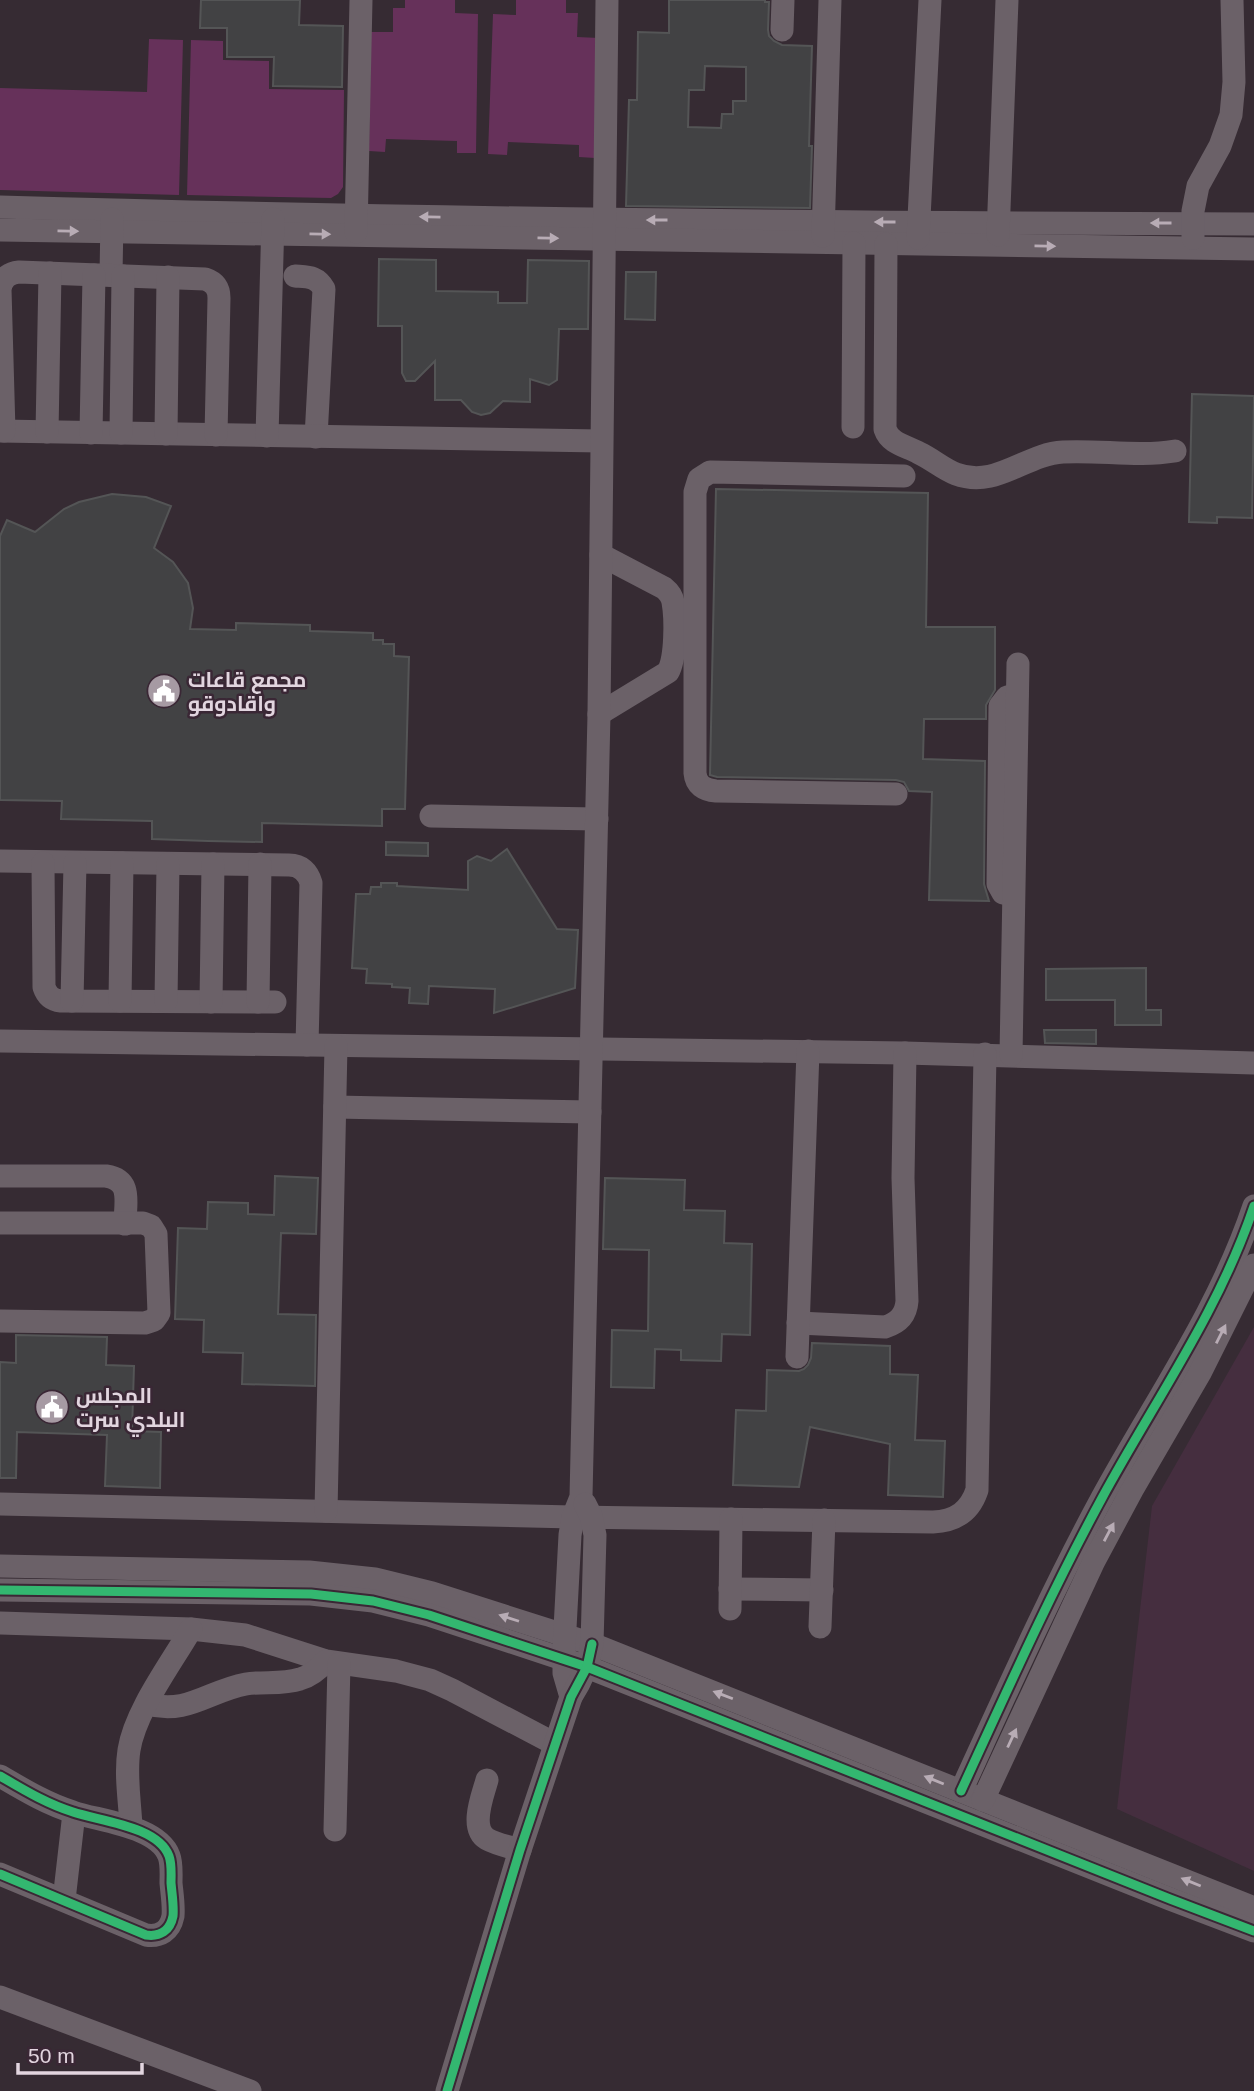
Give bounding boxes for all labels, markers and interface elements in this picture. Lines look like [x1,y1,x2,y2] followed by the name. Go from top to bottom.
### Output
[419,211,441,223] one-way arrow
[646,214,668,226] one-way arrow
[874,216,896,228] one-way arrow
[1150,217,1172,229] one-way arrow
[57,225,79,237] one-way arrow
[309,228,331,240] one-way arrow
[537,233,559,244] one-way arrow
[1034,240,1056,252] one-way arrow
[188,668,306,717] place label: مجمع قاعات واقادوقو
[145,672,183,710] public building icon: مجمع قاعات واقادوقو
[1215,1324,1226,1344] one-way arrow
[76,1384,185,1437] place label: المجلس البلدي سرت
[33,1388,71,1426] public building icon: المجلس البلدي سرت
[1103,1523,1115,1542] one-way arrow
[498,1612,519,1622] one-way arrow
[712,1690,733,1701] one-way arrow
[1006,1728,1018,1748] one-way arrow
[923,1774,944,1785] one-way arrow
[1180,1877,1201,1888] one-way arrow
[18,2032,142,2076] scale bar
[28,2044,75,2067] text: 50 m

